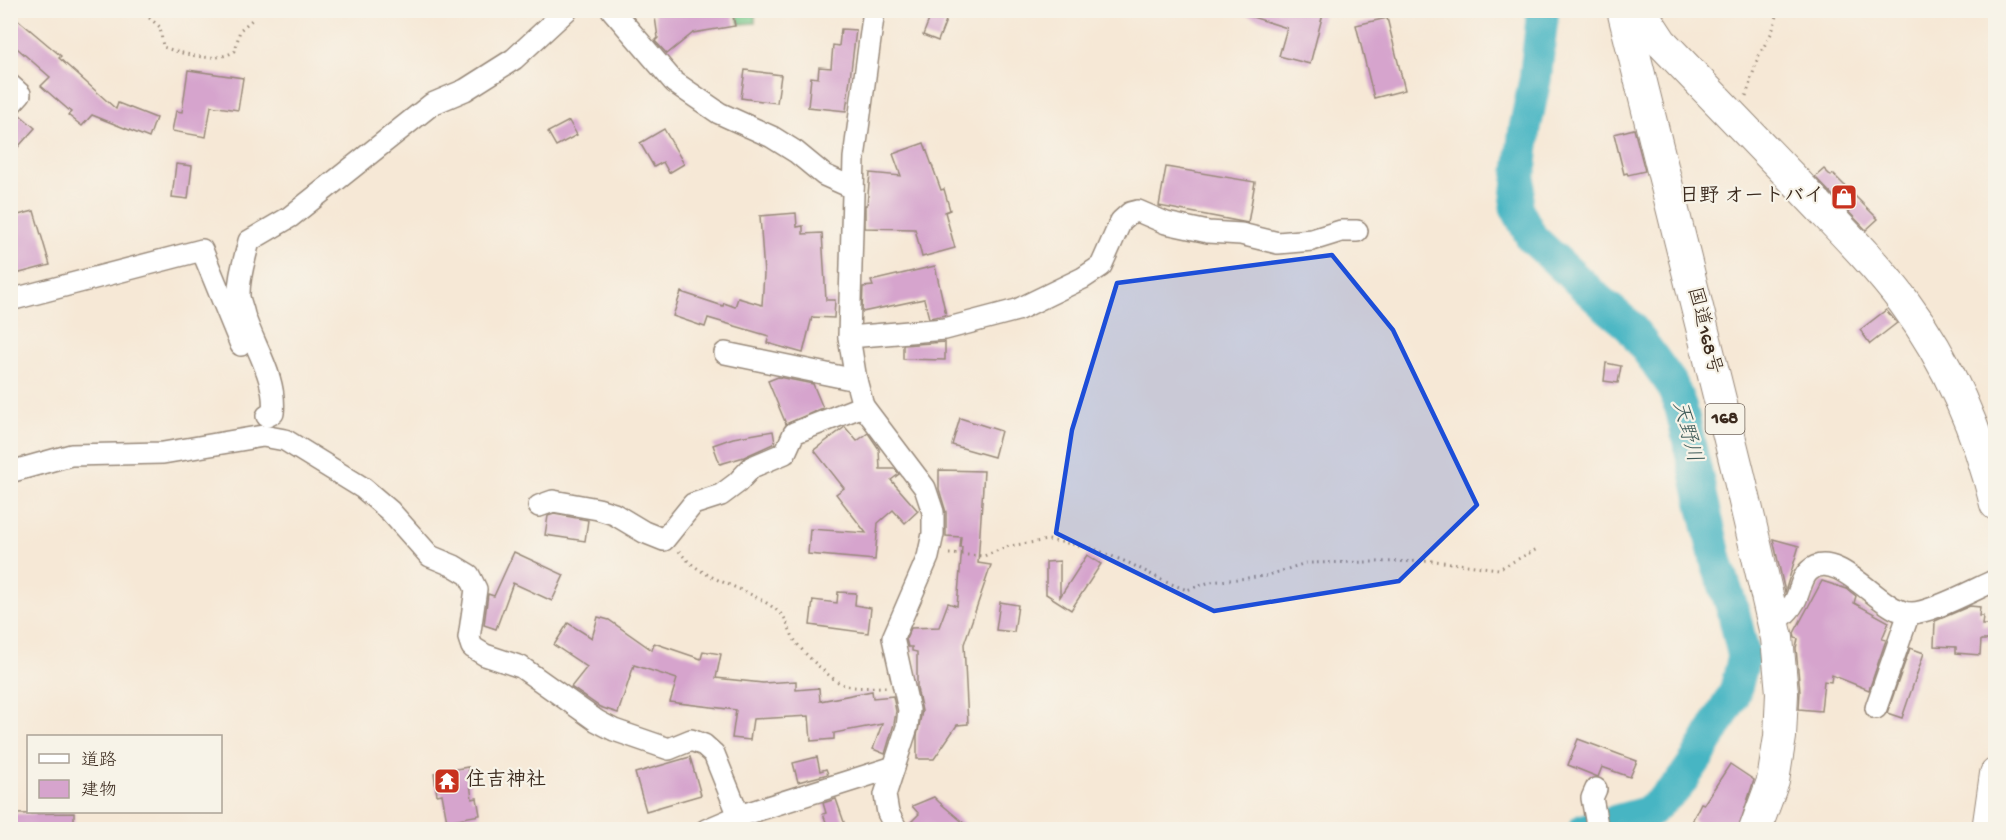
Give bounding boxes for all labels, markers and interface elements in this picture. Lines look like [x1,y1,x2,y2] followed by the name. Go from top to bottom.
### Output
[1829,182,1859,212] shop icon: 日野 オートバイ
[1679,186,1824,209] place label: 日野 オートバイ
[1681,285,1726,377] street label: 国道168号
[1665,398,1706,466] water label: 天野川
[1706,404,1744,434] road number: 168
[27,735,222,813] legend
[81,750,117,772] text: 道路
[432,766,462,796] temple icon: 住吉神社
[466,768,546,793] place label: 住吉神社
[81,780,117,802] text: 建物

